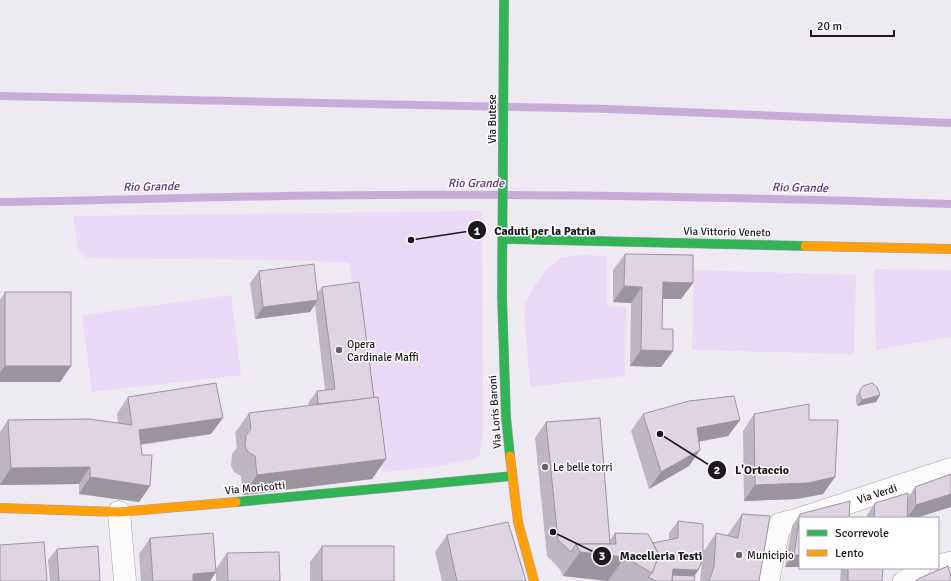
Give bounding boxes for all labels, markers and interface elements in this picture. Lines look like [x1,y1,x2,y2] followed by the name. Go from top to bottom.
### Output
[811,12,894,38] scale bar
[817,19,842,34] text: 20 m
[486,94,499,144] street label: Via Butese
[448,176,505,191] water label: Rio Grande
[123,179,180,195] water label: Rio Grande
[772,180,829,196] water label: Rio Grande
[467,218,604,242] callout: Caduti per la Patria
[474,224,481,239] text: 1
[494,224,596,239] text: Caduti per la Patria
[683,225,771,239] street label: Via Vittorio Veneto
[347,338,419,364] place label: Opera Cardinale Maffi
[334,345,344,355] marker: Opera Cardinale Maffi
[486,375,504,449] street label: Via Loris Baroni
[707,458,797,482] callout: L'Ortaccio
[553,461,613,474] place label: Le belle torri
[540,462,550,472] marker: Le belle torri
[714,463,720,478] text: 2
[735,463,789,478] text: L'Ortaccio
[224,479,286,497] street label: Via Moricotti
[855,481,899,507] street label: Via Verdi
[799,517,939,569] legend
[835,526,889,541] text: Scorrevole
[592,544,710,568] callout: Macelleria Testi
[835,546,864,561] text: Lento
[599,549,605,564] text: 3
[620,549,702,564] text: Macelleria Testi
[747,549,794,562] place label: Municipio
[734,550,744,560] marker: Municipio

